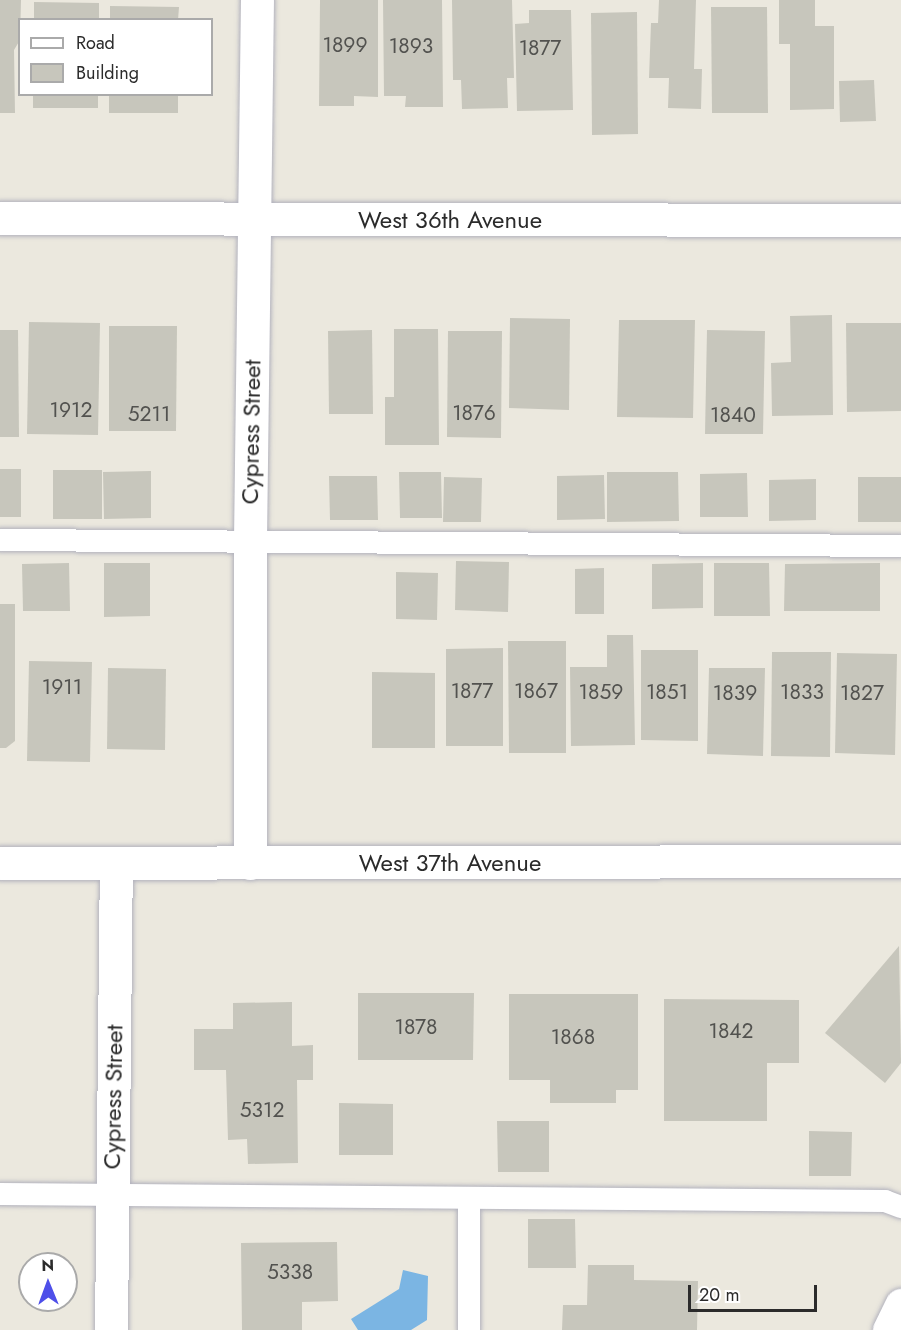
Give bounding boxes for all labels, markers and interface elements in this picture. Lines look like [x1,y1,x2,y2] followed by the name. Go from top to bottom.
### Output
[18,18,213,96] legend
[76,30,115,56] text: Road
[322,32,368,58] house number: 1899
[389,33,433,59] house number: 1893
[519,35,561,61] house number: 1877
[76,60,139,86] text: Building
[358,206,542,234] street label: West 36th Avenue
[235,359,267,505] street label: Cypress Street
[50,397,92,423] house number: 1912
[452,400,496,426] house number: 1876
[128,401,170,427] house number: 5211
[710,402,756,428] house number: 1840
[42,674,82,700] house number: 1911
[451,678,493,704] house number: 1877
[514,678,558,704] house number: 1867
[579,679,623,705] house number: 1859
[646,679,688,705] house number: 1851
[780,679,824,705] house number: 1833
[713,680,757,706] house number: 1839
[840,680,884,706] house number: 1827
[359,849,541,877] street label: West 37th Avenue
[394,1014,438,1040] house number: 1878
[708,1018,754,1044] house number: 1842
[97,1024,129,1170] street label: Cypress Street
[551,1024,595,1050] house number: 1868
[240,1097,284,1123] house number: 5312
[18,1252,78,1312] north arrow
[41,1254,54,1277] text: N
[267,1259,313,1285] house number: 5338
[691,1273,820,1311] scale bar
[699,1282,739,1308] text: 20 m

